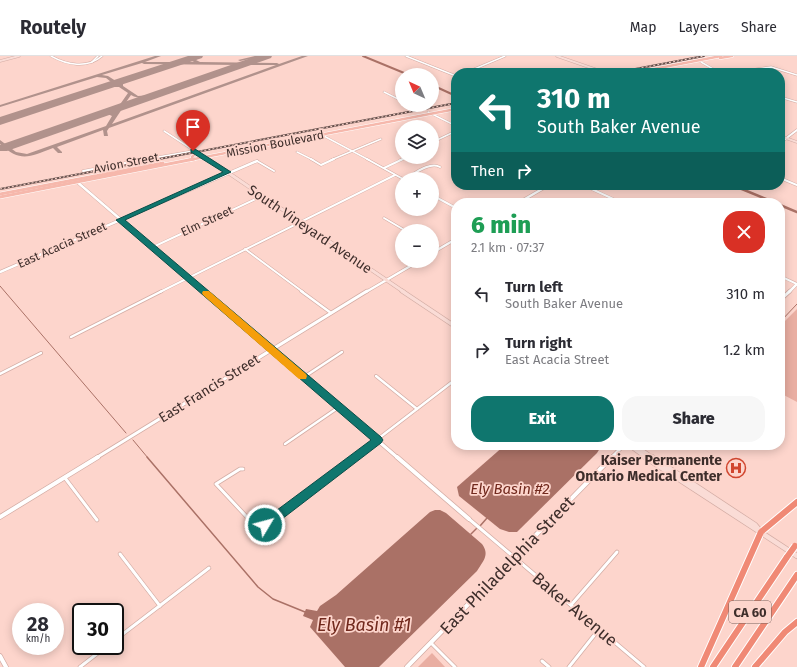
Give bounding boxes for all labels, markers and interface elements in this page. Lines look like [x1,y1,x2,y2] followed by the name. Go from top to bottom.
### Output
[20,16,86,39] text: Routely
[630,19,656,36] text: Map
[678,19,719,36] text: Layers
[741,19,777,36] text: Share
[395,68,439,112] north arrow
[395,68,439,268] map controls
[537,82,611,115] text: 310 m
[471,84,523,136] icon: left
[176,110,210,151] pin
[182,116,204,138] icon: arrive
[537,116,701,138] text: South Baker Avenue
[395,120,439,164] button: layers
[225,128,325,160] street label: Mission Boulevard
[92,150,160,176] street label: Avion Street
[513,160,535,182] icon: right
[471,162,505,180] text: Then
[395,172,439,216] button: +
[244,181,375,277] street label: South Vineyard Avenue
[179,203,236,239] street label: Elm Street
[471,211,531,239] text: 6 min
[723,211,765,253] button: close
[15,219,109,271] street label: East Acacia Street
[395,224,439,268] button: −
[471,240,544,255] text: 2.1 km · 07:37
[505,278,563,296] text: Turn left
[471,283,493,305] icon: left
[726,285,765,303] text: 310 m
[505,296,623,311] text: South Baker Avenue
[505,334,572,352] text: Turn right
[471,339,493,361] icon: right
[723,341,765,359] text: 1.2 km
[156,350,264,426] street label: East Francis Street
[505,352,609,367] text: East Acacia Street
[471,396,614,442] button: Exit
[622,396,765,442] button: Share
[576,452,722,485] place label: Kaiser Permanente Ontario Medical Center
[725,457,747,479] hospital icon: Kaiser Permanente Ontario Medical Center
[470,480,550,498] water label: Ely Basin #2
[436,491,579,639] street label: East Philadelphia Street
[244,504,286,546] position arrow
[528,568,622,651] street label: Baker Avenue
[729,601,771,623] road number: CA 60
[72,603,124,655] speed limit sign: 30
[27,612,49,636] text: 28
[317,614,411,636] water label: Ely Basin #1
[26,633,50,645] text: km/h

